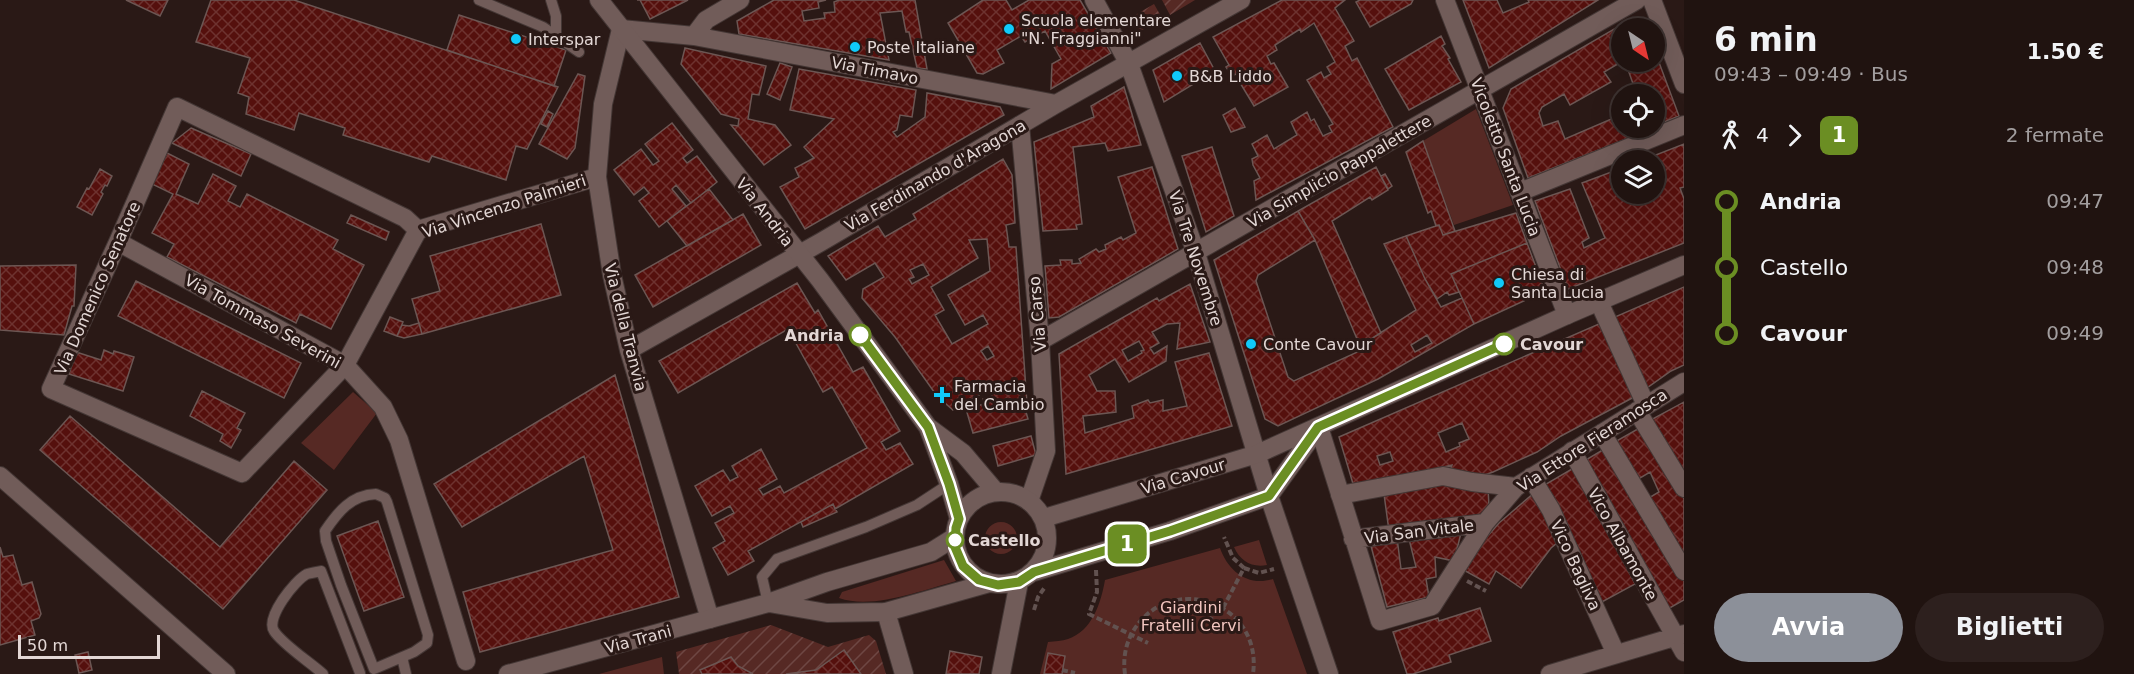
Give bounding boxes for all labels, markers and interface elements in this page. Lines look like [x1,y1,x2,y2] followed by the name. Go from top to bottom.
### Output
[1021,11,1171,48] place label: Scuola elementare "N. Fraggianni"
[1611,18,1665,72] north arrow
[1611,18,1665,204] map controls
[1714,20,1818,59] text: 6 min
[1002,22,1016,36] marker: Scuola elementare "N. Fraggianni"
[528,30,601,49] place label: Interspar
[509,32,523,46] marker: Interspar
[867,38,975,57] place label: Poste Italiane
[2027,39,2104,64] text: 1.50 €
[848,40,862,54] marker: Poste Italiane
[830,53,920,88] street label: Via Timavo
[1714,62,1908,86] text: 09:43 – 09:49 · Bus
[1189,67,1272,86] place label: B&B Liddo
[1170,69,1184,83] marker: B&B Liddo
[1466,75,1545,239] street label: Vicoletto Santa Lucia
[1611,84,1665,138] button: locate
[1244,111,1434,232] street label: Via Simplicio Pappalettere
[841,116,1029,235] street label: Via Ferdinando d'Aragona
[1714,119,1747,152] icon: walk
[1778,119,1811,152] icon: forward
[1756,123,1769,147] text: 4
[1832,123,1846,147] text: 1
[2006,123,2104,147] text: 2 fermate
[1611,150,1665,204] button: layers
[420,171,589,242] street label: Via Vincenzo Palmieri
[732,174,797,250] street label: Via Andria
[1165,188,1226,328] street label: Via Tre Novembre
[1760,189,1842,214] text: Andria
[2046,189,2104,213] text: 09:47
[51,199,144,378] street label: Via Domenico Senatore
[1760,255,1848,280] text: Castello
[2046,255,2104,279] text: 09:48
[600,261,651,393] street label: Via della Tranvia
[1511,265,1604,302] place label: Chiesa di Santa Lucia
[181,270,344,372] street label: Via Tommaso Severini
[1025,275,1050,352] street label: Via Carso
[1492,276,1506,290] marker: Chiesa di Santa Lucia
[1760,321,1847,346] text: Cavour
[2046,321,2104,345] text: 09:49
[849,324,871,346] marker: Andria
[785,326,844,345] place label: Andria
[1493,333,1515,355] marker: Cavour
[1263,335,1373,354] place label: Conte Cavour
[1520,335,1583,354] place label: Cavour
[1244,337,1258,351] marker: Conte Cavour
[954,377,1044,414] place label: Farmacia del Cambio
[1514,385,1671,496] street label: Via Ettore Fieramosca
[935,388,949,402] marker: Farmacia del Cambio
[1139,455,1228,498] street label: Via Cavour
[1584,485,1661,604] street label: Vico Albamonte
[1363,515,1475,548] street label: Via San Vitale
[1546,517,1605,614] street label: Vico Bagliva
[1108,524,1146,564] line badge: 1
[946,531,964,549] marker: Castello
[968,531,1041,550] place label: Castello
[1120,532,1134,556] text: 1
[1714,593,1903,662] button: Avvia
[1915,593,2104,662] button: Biglietti
[1141,598,1241,635] park label: Giardini Fratelli Cervi
[603,621,674,658] street label: Via Trani
[18,632,160,660] scale bar
[27,636,68,655] text: 50 m

